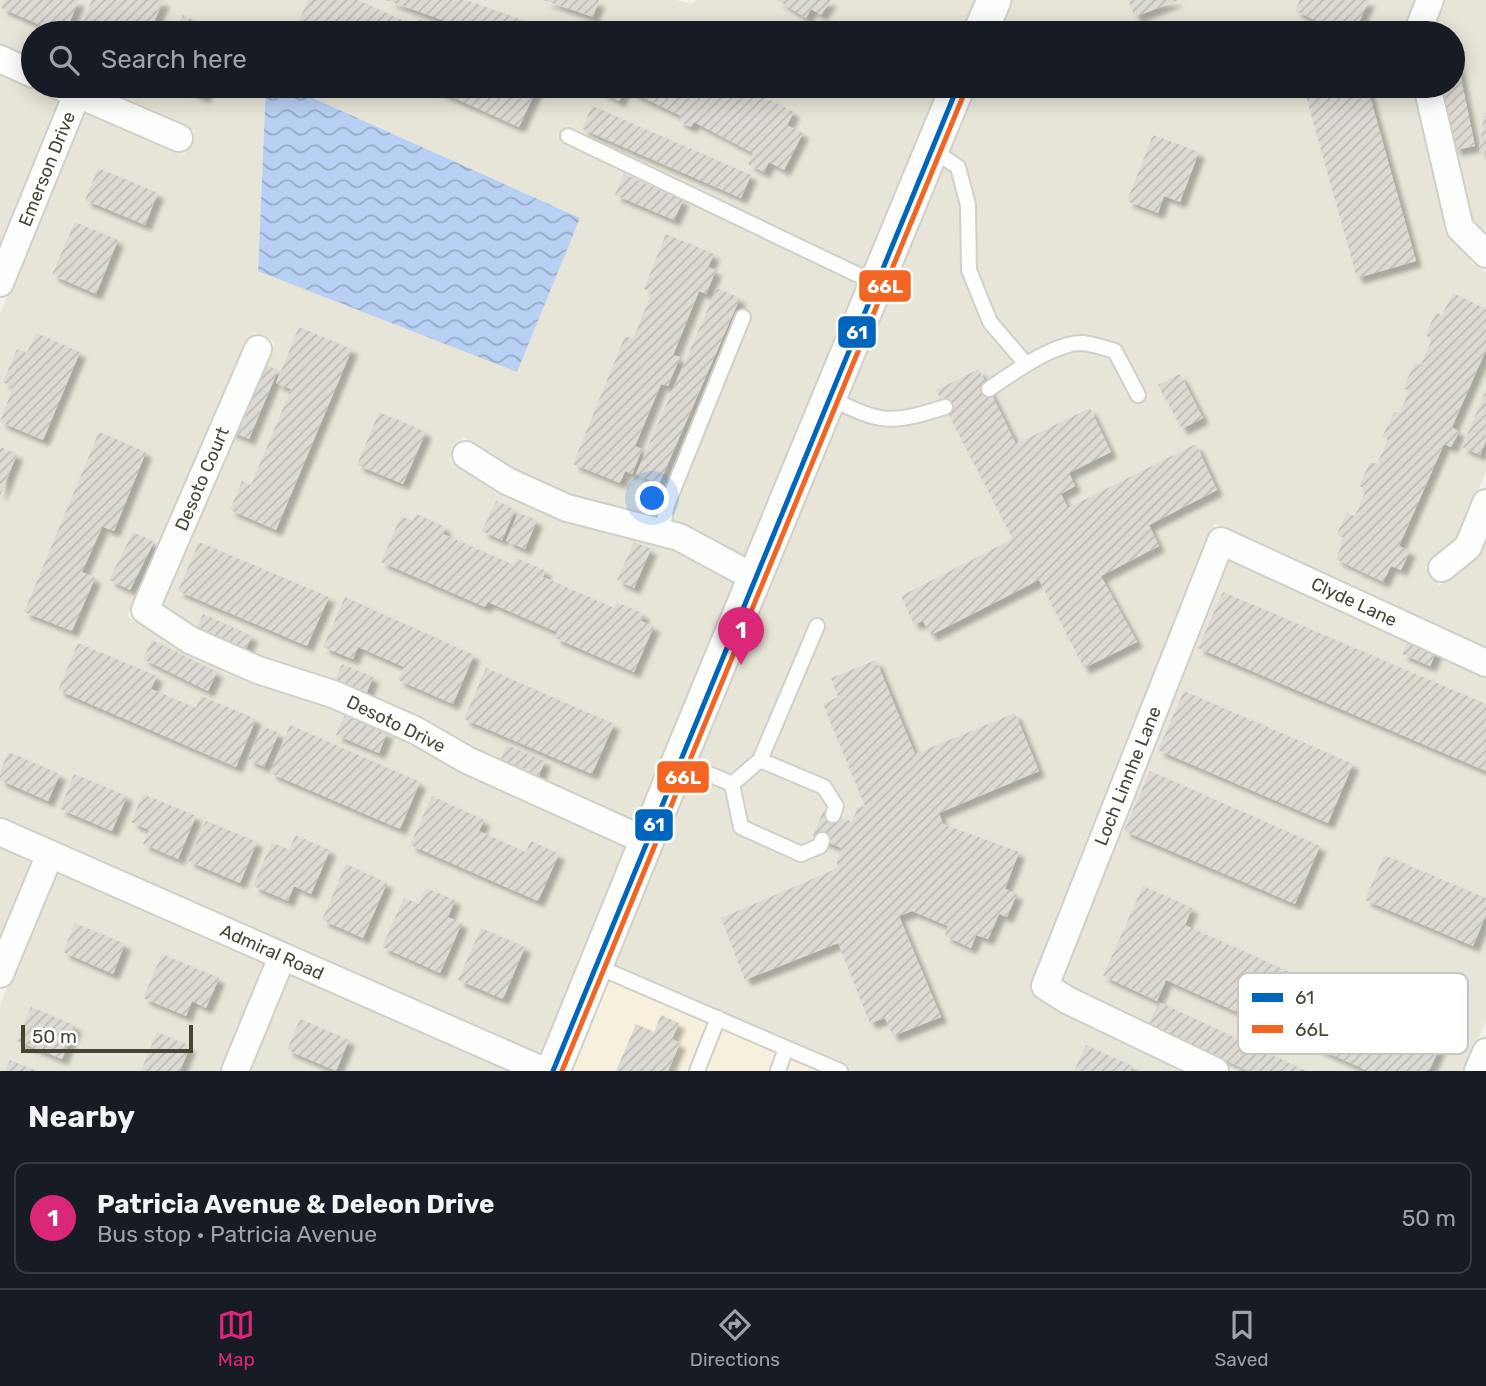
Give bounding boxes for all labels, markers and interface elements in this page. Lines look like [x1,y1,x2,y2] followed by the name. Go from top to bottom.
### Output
[21,21,1465,98] search box
[45,41,83,79] icon: search
[101,44,247,75] text: Search here
[14,108,80,230] street label: Emerson Drive
[858,269,912,303] line badge: 66L
[867,275,904,298] text: 66L
[837,315,877,349] line badge: 61
[846,321,868,344] text: 61
[170,424,234,534] street label: Desoto Court
[635,481,669,515] your location
[1308,573,1400,631] street label: Clyde Lane
[718,607,764,665] pin: 1
[343,691,449,757] street label: Desoto Drive
[1090,703,1166,849] street label: Loch Linnhe Lane
[656,760,710,794] line badge: 66L
[665,766,702,789] text: 66L
[634,808,674,842] line badge: 61
[643,813,665,836] text: 61
[217,919,327,985] street label: Admiral Road
[1238,973,1468,1054] legend
[1295,986,1314,1009] text: 61
[1295,1018,1329,1041] text: 66L
[21,1022,192,1054] scale bar
[32,1025,77,1048] text: 50 m
[28,1099,135,1135] text: Nearby
[97,1189,494,1220] text: Patricia Avenue & Deleon Drive
[47,1204,59,1232] text: 1
[1402,1204,1456,1232] text: 50 m
[97,1220,377,1248] text: Bus stop · Patricia Avenue
[217,1306,255,1371] tab: Map
[690,1306,780,1371] tab: Directions
[1214,1306,1269,1371] tab: Saved

